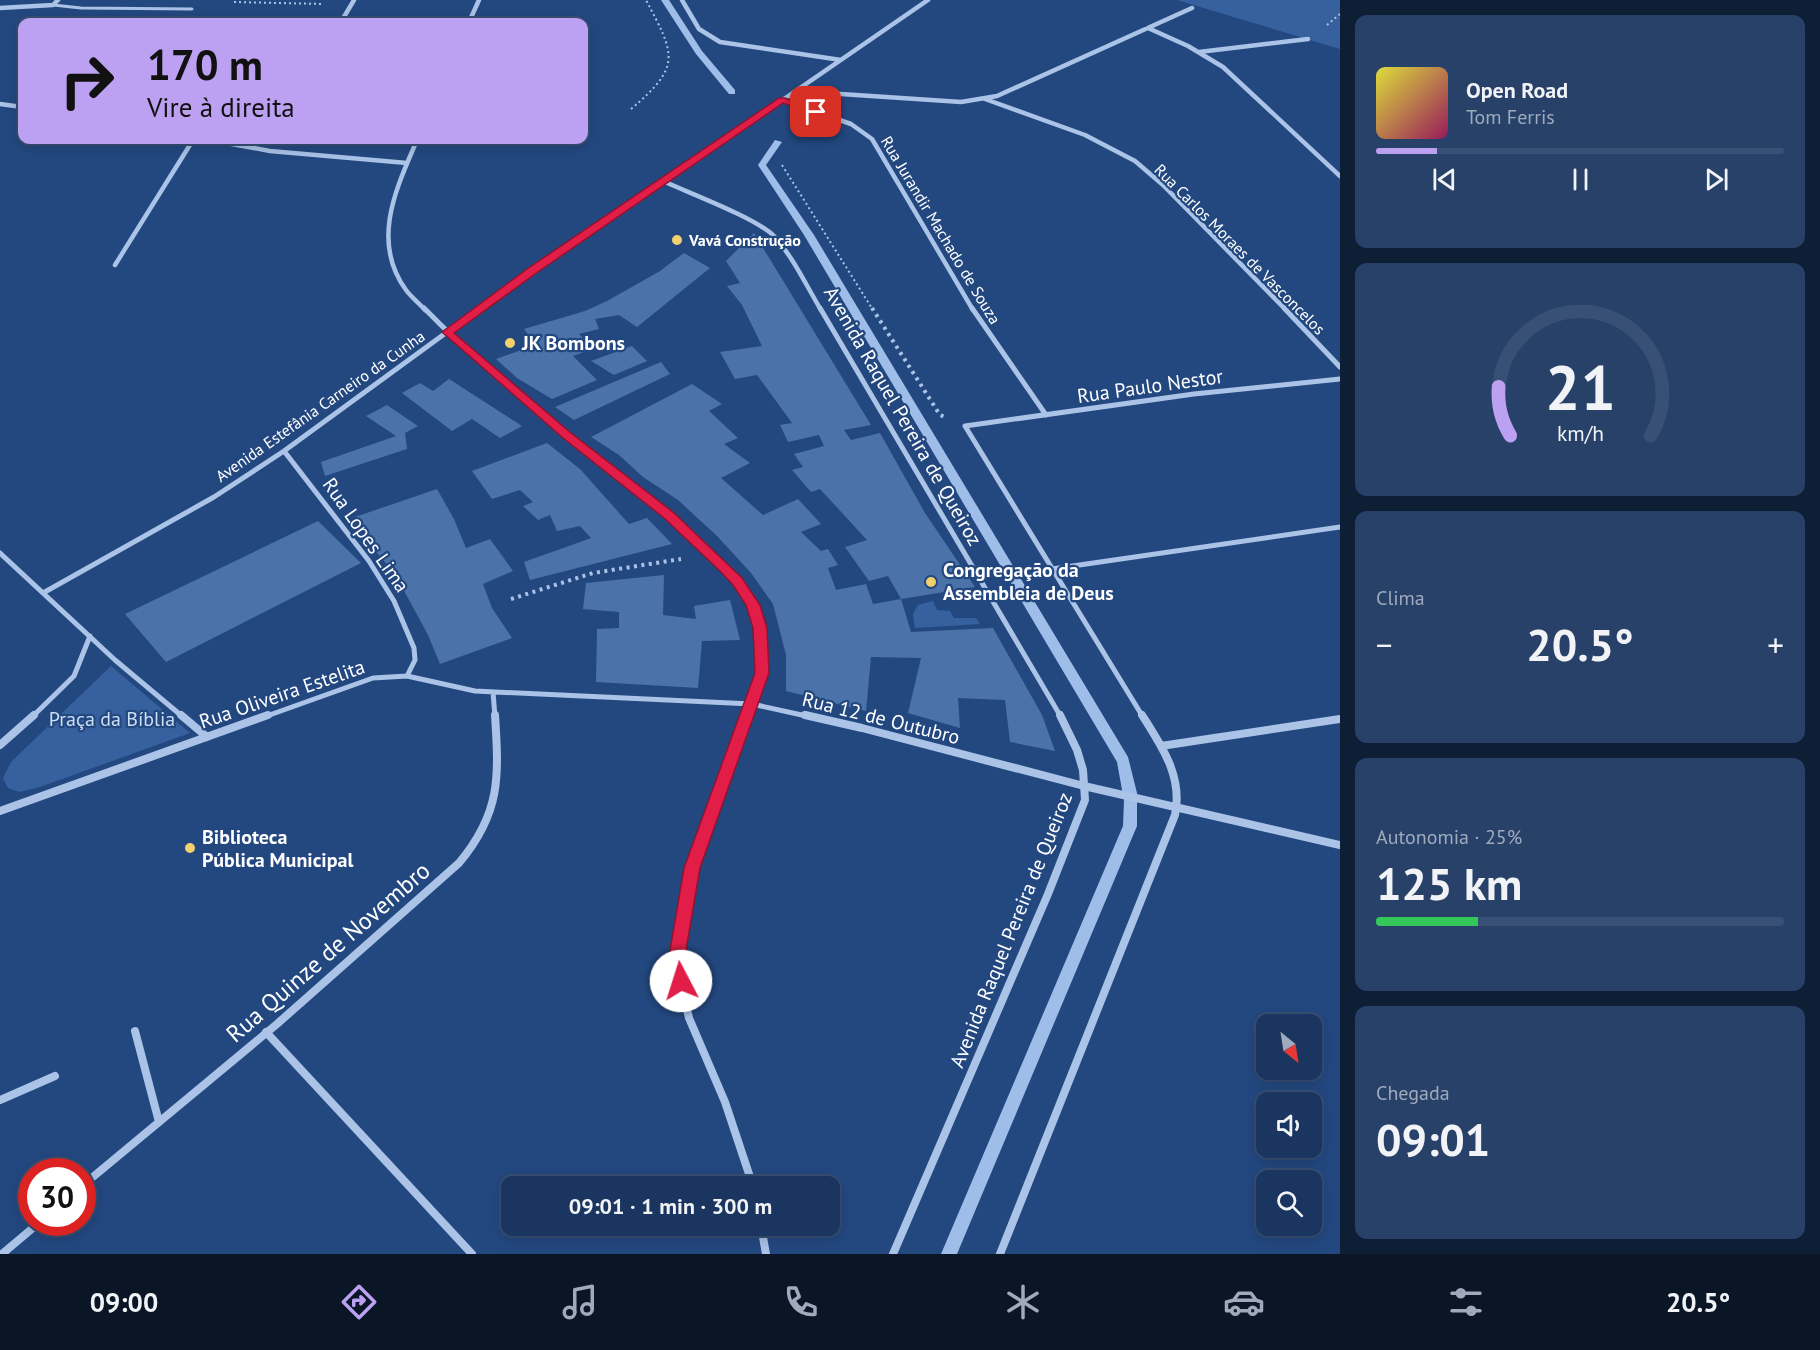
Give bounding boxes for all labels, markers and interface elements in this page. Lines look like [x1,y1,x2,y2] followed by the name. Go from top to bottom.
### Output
[147,37,263,92] text: 170 m
[48,42,126,120] icon: right
[1466,76,1568,104] text: Open Road
[790,86,841,137] pin
[147,90,295,124] text: Vire à direita
[799,95,832,128] icon: arrive
[1466,104,1555,130] text: Tom Ferris
[877,132,1005,328] street label: Rua Jurandir Machado de Souza
[1151,160,1330,339] street label: Rua Carlos Moraes de Vasconcelos
[1428,163,1461,196] icon: previous
[1564,163,1597,196] icon: pause
[1700,163,1733,196] icon: next
[688,230,801,250] place label: Vavá Construção
[670,233,684,247] marker: Vavá Construção
[818,282,988,550] street label: Avenida Raquel Pereira de Queiroz
[212,326,428,486] street label: Avenida Estefânia Carneiro da Cunha
[521,330,625,356] place label: JK Bombons
[503,336,517,350] marker: JK Bombons
[1545,346,1615,427] text: 21
[1075,363,1225,409] street label: Rua Paulo Nestor
[1556,420,1603,448] text: km/h
[317,473,415,597] street label: Rua Lopes Lima
[943,557,1114,606] place label: Congregação da Assembleia de Deus
[924,575,938,589] marker: Congregação da Assembleia de Deus
[1376,585,1425,611] text: Clima
[1526,615,1634,673] text: 20.5°
[1376,623,1393,666] text: −
[1767,623,1784,666] text: +
[196,653,368,735] street label: Rua Oliveira Estelita
[800,686,962,750] street label: Rua 12 de Outubro
[49,706,175,732] park label: Praça da Bíblia
[944,788,1078,1072] street label: Avenida Raquel Pereira de Queiroz
[202,824,353,873] place label: Biblioteca Pública Municipal
[1376,824,1522,850] text: Autonomia · 25%
[183,841,197,855] marker: Biblioteca Pública Municipal
[1376,854,1522,912] text: 125 km
[220,855,436,1049] street label: Rua Quinze de Novembro
[649,949,713,1013] position arrow
[1256,1014,1322,1080] north arrow
[1256,1014,1322,1236] map controls
[1376,1080,1450,1106] text: Chegada
[1256,1092,1322,1158] button: sound
[1376,1110,1490,1168] text: 09:01
[18,1158,96,1236] speed limit sign: 30
[1256,1170,1322,1236] button: search
[569,1192,772,1220] text: 09:01 · 1 min · 300 m
[338,1281,380,1323] icon: directions
[559,1281,601,1323] icon: music
[780,1281,822,1323] icon: phone
[1002,1281,1044,1323] icon: climate
[1223,1281,1265,1323] icon: car
[1445,1281,1487,1323] icon: filters
[90,1285,158,1319] text: 09:00
[1666,1285,1730,1319] text: 20.5°

